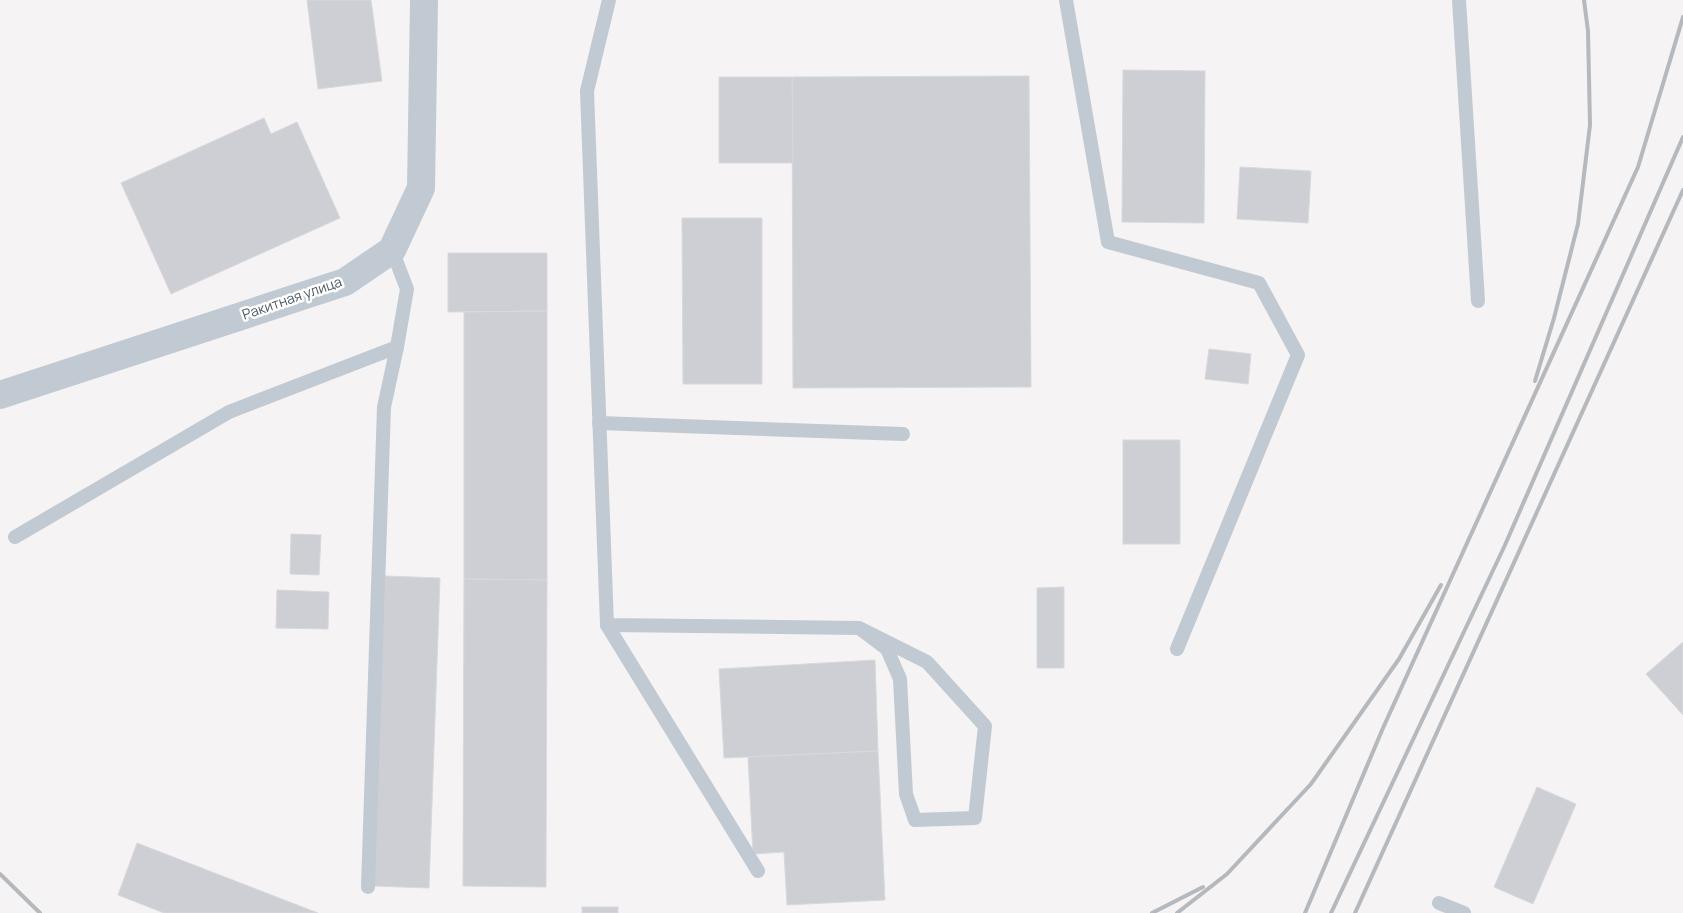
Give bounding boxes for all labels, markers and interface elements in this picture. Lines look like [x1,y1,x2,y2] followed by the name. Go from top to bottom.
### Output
[239,272,344,324] street label: Ракитная улица

